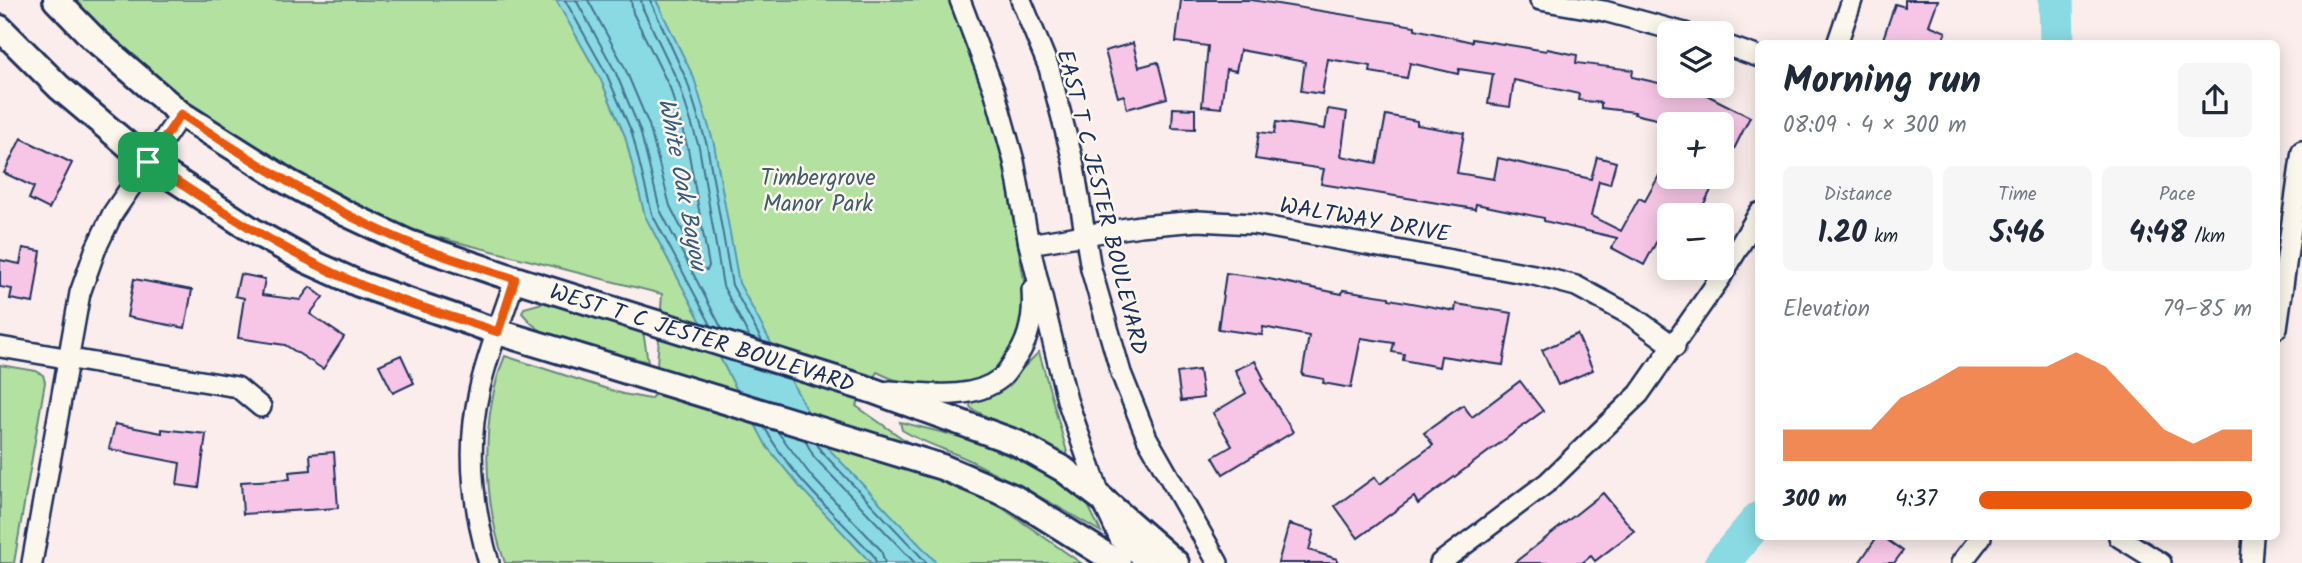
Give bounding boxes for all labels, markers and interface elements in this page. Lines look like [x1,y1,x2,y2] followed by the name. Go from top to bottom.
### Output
[1657,21,1734,280] map controls
[1657,21,1734,98] button: layers
[1046,46,1156,359] street label: EAST T C JESTER BOULEVARD
[1783,52,1981,112] text: Morning run
[2178,63,2252,137] button: share
[646,95,718,276] water label: White Oak Bayou
[1783,108,1967,144] text: 08:09 · 4 × 300 m
[1657,112,1734,189] button: +
[118,132,178,192] pin
[129,143,167,181] icon: arrive
[760,161,876,223] park label: Timbergrove Manor Park
[1824,180,1892,210] text: Distance
[1998,180,2037,210] text: Time
[2159,180,2195,210] text: Pace
[1277,188,1453,254] street label: WALTWAY DRIVE
[1657,203,1734,280] button: −
[1817,210,1867,258] text: 1.20
[1990,210,2045,258] text: 5:46
[2129,210,2187,258] text: 4:48
[1867,222,1898,252] text: km
[2187,222,2225,252] text: /km
[545,275,859,404] street label: WEST T C JESTER BOULEVARD
[1783,292,1870,328] text: Elevation
[2162,292,2252,328] text: 79–85 m
[1783,482,1847,518] text: 300 m
[1895,482,1937,518] text: 4:37

